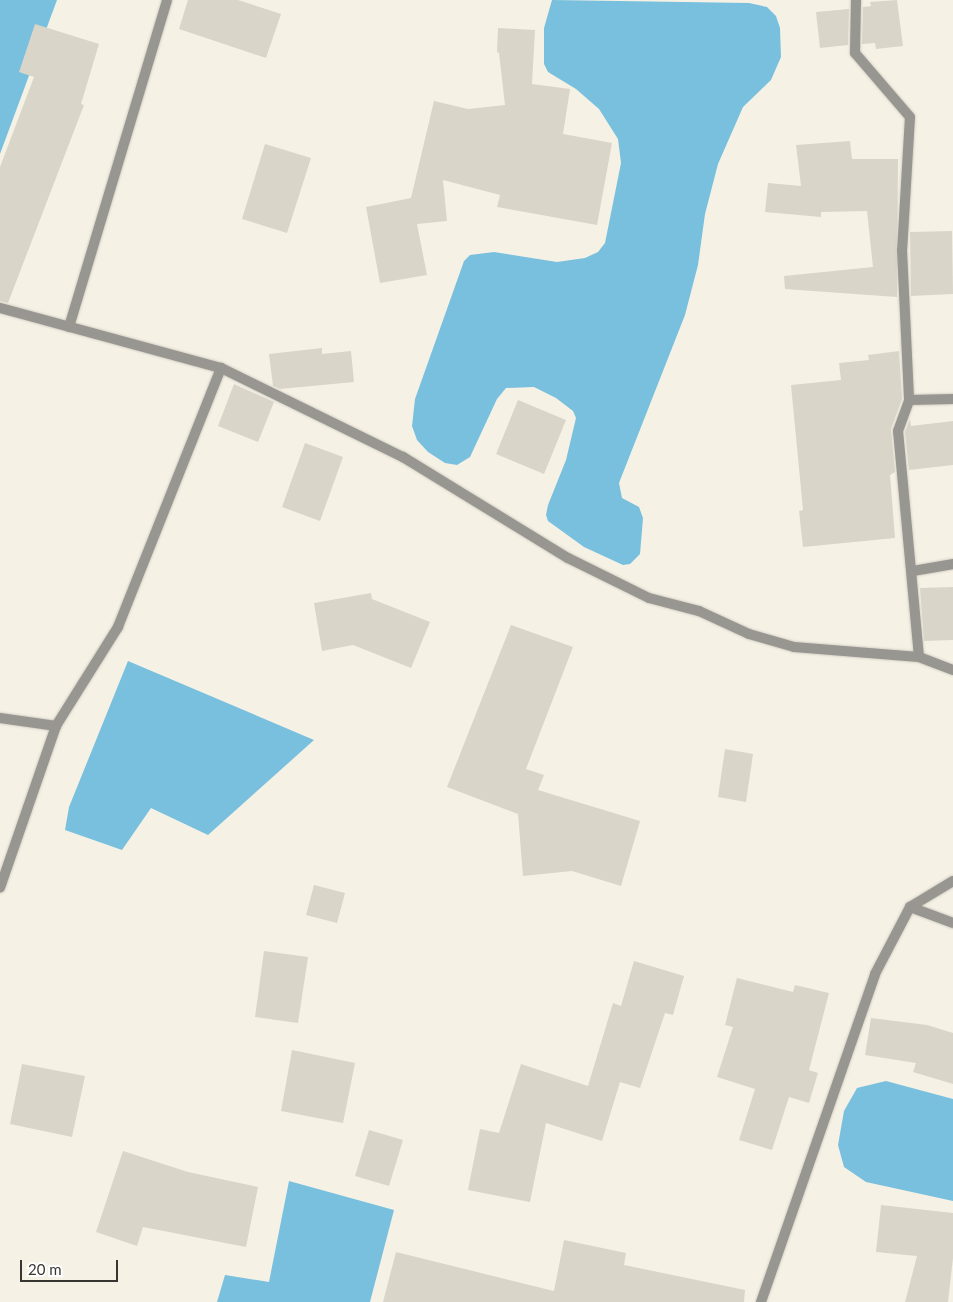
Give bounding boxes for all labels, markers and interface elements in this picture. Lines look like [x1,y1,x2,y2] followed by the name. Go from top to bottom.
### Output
[22,1250,120,1282] scale bar
[28,1260,62,1278] text: 20 m

